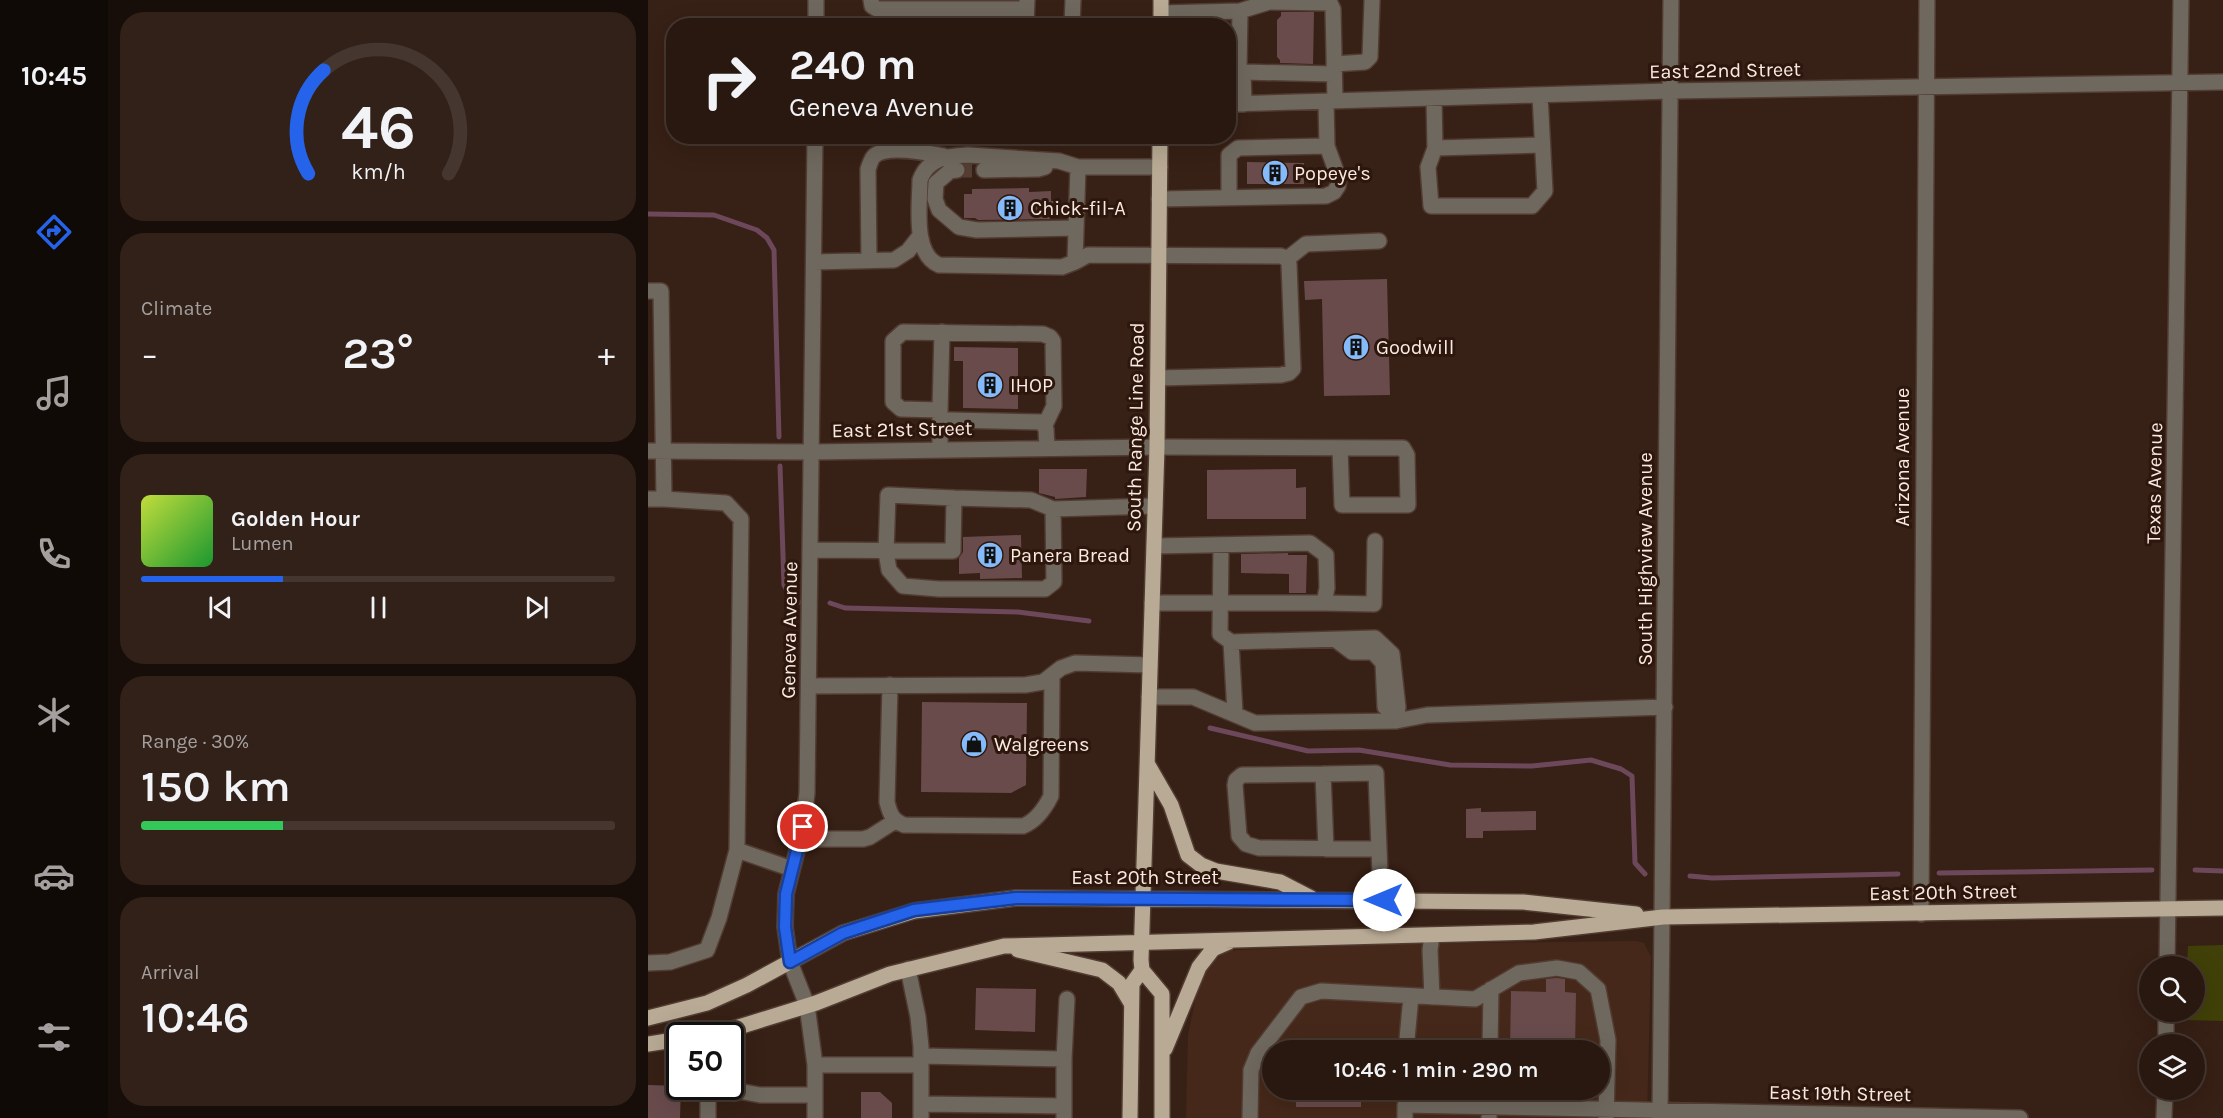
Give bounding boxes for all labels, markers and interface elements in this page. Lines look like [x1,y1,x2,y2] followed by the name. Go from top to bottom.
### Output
[789,40,916,90] text: 240 m
[690,42,768,120] icon: right
[1649,58,1802,83] street label: East 22nd Street
[21,60,87,92] text: 10:45
[340,91,415,164] text: 46
[789,91,974,123] text: Geneva Avenue
[1260,158,1290,188] building icon: Popeye's
[351,159,405,184] text: km/h
[1294,162,1371,185] place label: Popeye's
[995,193,1025,223] building icon: Chick-fil-A
[1030,197,1126,220] place label: Chick-fil-A
[33,211,75,253] icon: directions
[141,297,212,320] text: Climate
[1122,322,1149,532] street label: South Range Line Road
[342,327,414,379] text: 23°
[1341,332,1371,362] building icon: Goodwill
[141,335,158,373] text: −
[598,335,615,373] text: +
[1376,336,1454,359] place label: Goodwill
[975,370,1005,400] building icon: IHOP
[33,372,75,414] icon: music
[1010,374,1053,397] place label: IHOP
[1891,388,1914,526] street label: Arizona Avenue
[831,417,973,442] street label: East 21st Street
[2142,422,2167,544] street label: Texas Avenue
[1634,452,1657,666] street label: South Highview Avenue
[231,506,360,532] text: Golden Hour
[231,532,294,555] text: Lumen
[33,533,75,575] icon: phone
[975,540,1005,570] building icon: Panera Bread
[1010,544,1130,567] place label: Panera Bread
[777,561,802,699] street label: Geneva Avenue
[204,591,237,624] icon: previous
[362,591,395,624] icon: pause
[520,591,553,624] icon: next
[33,694,75,736] icon: climate
[959,729,989,759] shop icon: Walgreens
[141,730,249,753] text: Range · 30%
[994,733,1090,756] place label: Walgreens
[141,760,291,812] text: 150 km
[777,801,828,852] pin
[786,810,819,843] icon: arrive
[33,855,75,897] icon: car
[1071,866,1219,889] street label: East 20th Street
[1352,868,1416,932] position arrow
[1869,880,2018,905] street label: East 20th Street
[2139,956,2205,1100] map controls
[2139,956,2205,1022] button: search
[141,961,200,984] text: Arrival
[141,991,250,1043] text: 10:46
[33,1016,75,1058] icon: filters
[666,1022,744,1100] speed limit sign: 50
[2139,1034,2205,1100] button: layers
[1334,1057,1538,1083] text: 10:46 · 1 min · 290 m
[1769,1081,1912,1106] street label: East 19th Street

